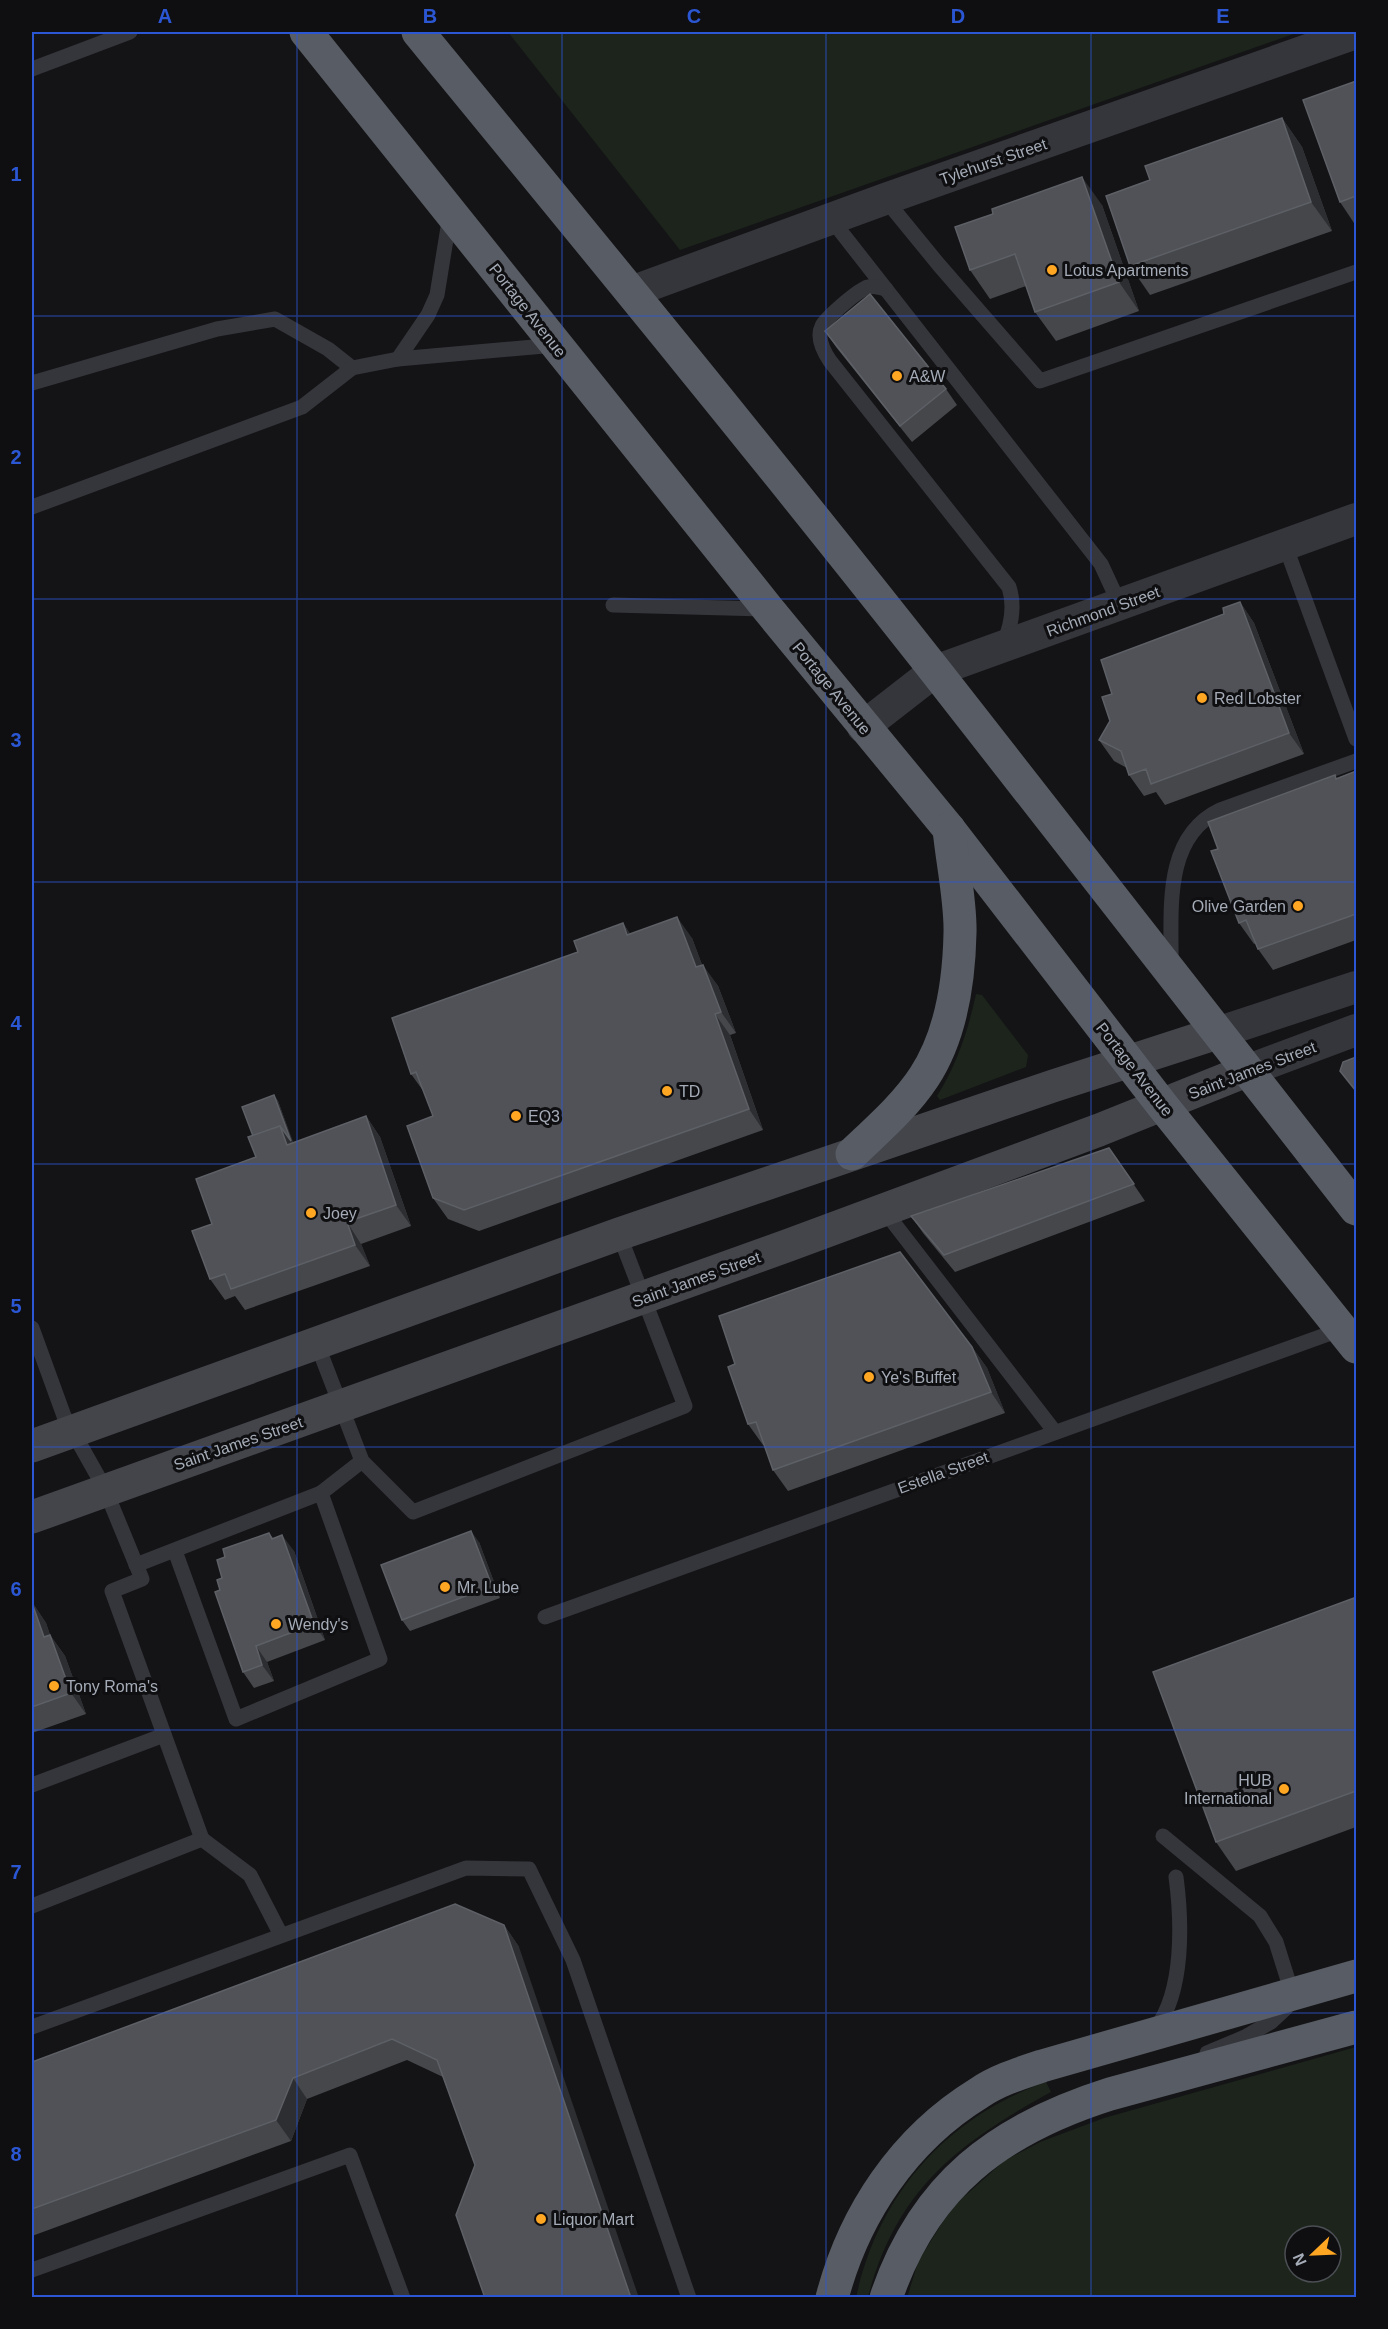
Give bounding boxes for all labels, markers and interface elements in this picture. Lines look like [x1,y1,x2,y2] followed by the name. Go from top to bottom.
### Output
[158,5,172,27] text: A
[423,5,437,27] text: B
[687,5,701,27] text: C
[951,5,965,27] text: D
[1216,5,1230,27] text: E
[937,135,1049,188] street label: Tylehurst Street
[10,163,22,185] text: 1
[486,260,569,360] street label: Portage Avenue
[1064,262,1189,279] place label: Lotus Apartments
[1045,263,1059,277] marker: Lotus Apartments
[909,368,946,385] place label: A&W
[890,369,904,383] marker: A&W
[10,446,22,468] text: 2
[1044,583,1163,640] street label: Richmond Street
[789,639,874,738] street label: Portage Avenue
[1214,690,1302,707] place label: Red Lobster
[1195,691,1209,705] marker: Red Lobster
[10,729,22,751] text: 3
[1192,898,1286,915] place label: Olive Garden
[1291,899,1305,913] marker: Olive Garden
[10,1012,22,1034] text: 4
[1093,1019,1176,1119] street label: Portage Avenue
[1186,1038,1319,1103] street label: Saint James Street
[679,1083,700,1100] place label: TD
[660,1084,674,1098] marker: TD
[528,1108,560,1125] place label: EQ3
[509,1109,523,1123] marker: EQ3
[323,1205,357,1222] place label: Joey
[304,1206,318,1220] marker: Joey
[630,1248,763,1311] street label: Saint James Street
[10,1295,22,1317] text: 5
[881,1369,957,1386] place label: Ye's Buffet
[862,1370,876,1384] marker: Ye's Buffet
[171,1413,305,1474] street label: Saint James Street
[896,1448,991,1497] street label: Estella Street
[10,1578,22,1600] text: 6
[457,1579,519,1596] place label: Mr. Lube
[438,1580,452,1594] marker: Mr. Lube
[288,1616,349,1633] place label: Wendy's
[269,1617,283,1631] marker: Wendy's
[66,1678,158,1695] place label: Tony Roma's
[47,1679,61,1693] marker: Tony Roma's
[1184,1772,1272,1807] place label: HUB International
[1277,1782,1291,1796] marker: HUB International
[10,1861,22,1883] text: 7
[10,2143,22,2165] text: 8
[553,2211,634,2228] place label: Liquor Mart
[534,2212,548,2226] marker: Liquor Mart
[1283,2224,1343,2284] north arrow
[1290,2251,1310,2268] text: N

